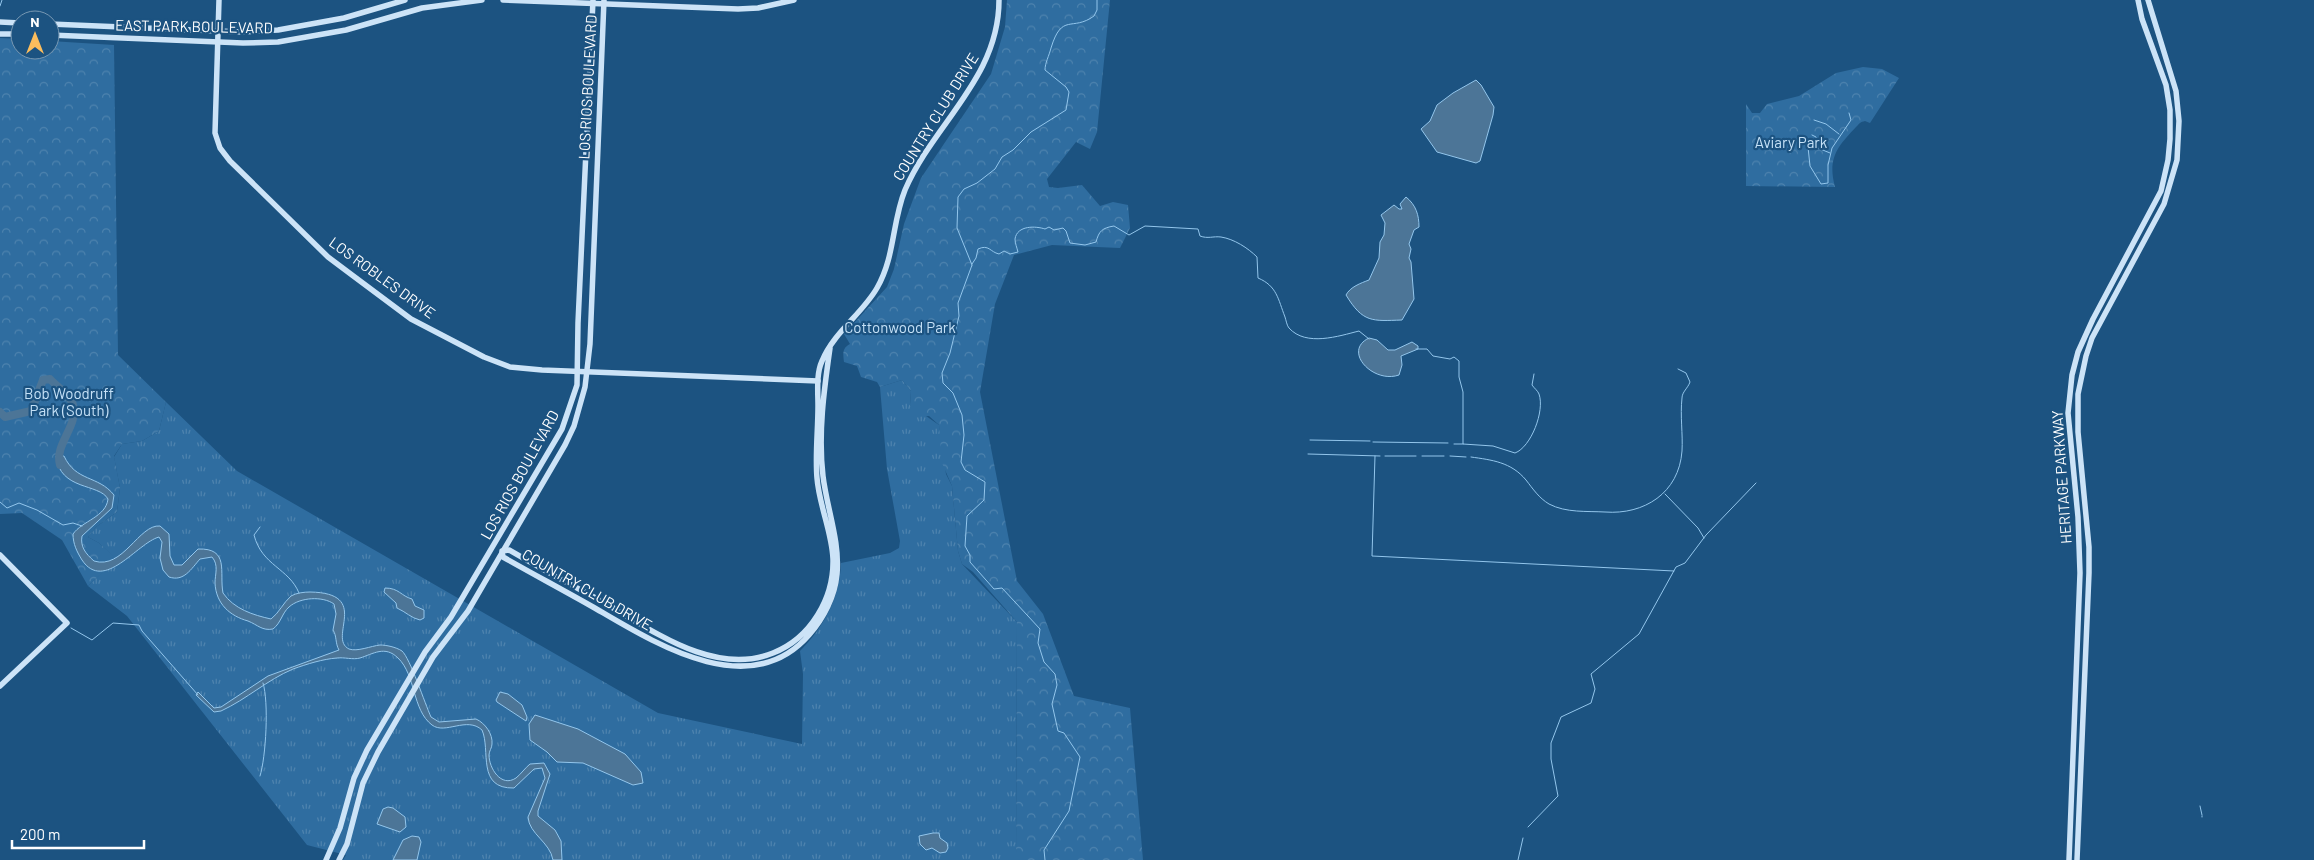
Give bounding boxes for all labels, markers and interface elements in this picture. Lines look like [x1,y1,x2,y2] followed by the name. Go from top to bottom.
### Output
[10,10,60,60] north arrow
[30,13,40,30] text: N
[574,14,600,160] street label: LOS RIOS BOULEVARD
[115,16,273,36] street label: EAST PARK BOULEVARD
[889,49,982,184] street label: COUNTRY CLUB DRIVE
[1755,133,1828,151] park label: Aviary Park
[326,233,439,322] street label: LOS ROBLES DRIVE
[844,318,956,336] park label: Cottonwood Park
[24,384,114,419] park label: Bob Woodruff Park (South)
[476,407,562,542] street label: LOS RIOS BOULEVARD
[2047,410,2075,545] street label: HERITAGE PARKWAY
[519,545,656,634] street label: COUNTRY CLUB DRIVE
[12,818,145,850] scale bar
[20,825,60,843] text: 200 m

